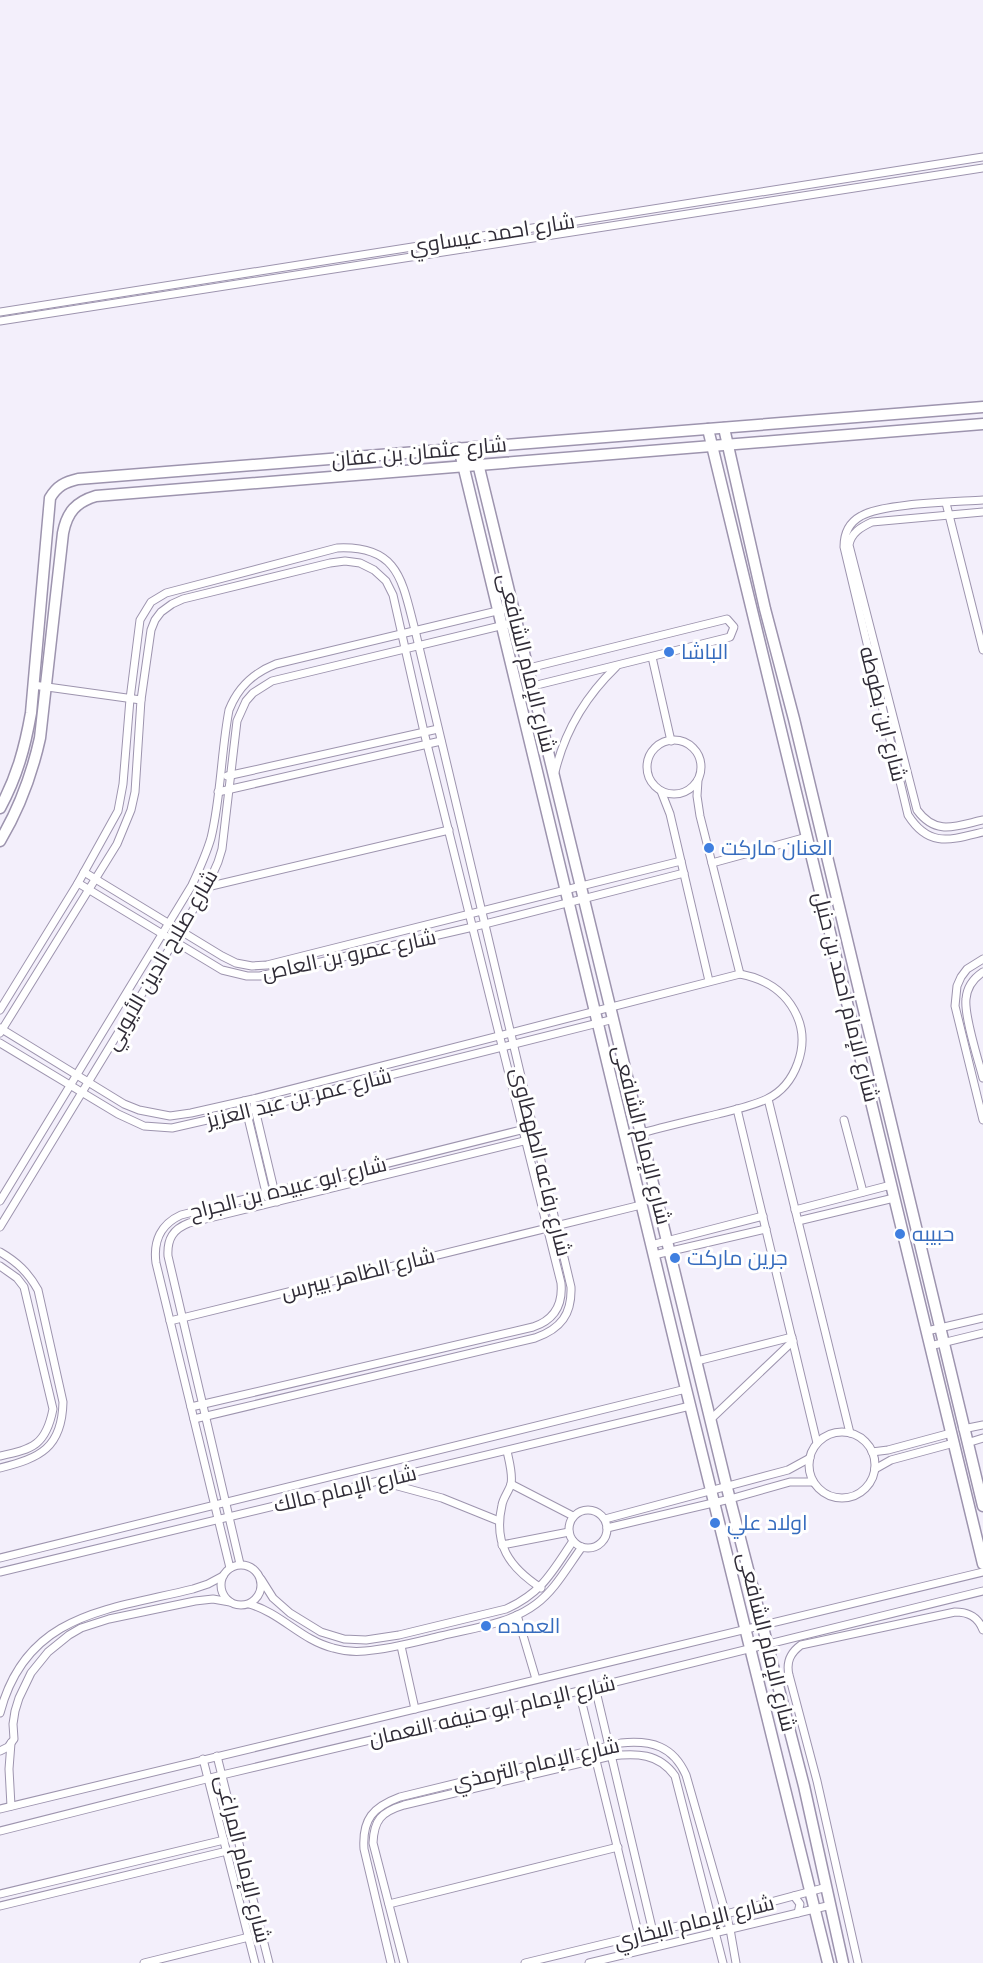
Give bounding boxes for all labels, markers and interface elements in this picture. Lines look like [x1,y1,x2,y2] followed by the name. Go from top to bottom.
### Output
[407,208,577,263] street label: شارع احمد عيساوي
[330,431,508,474] street label: شارع عثمان بن عفان
[491,571,562,756] street label: شارع الإمام الشافعى
[681,639,728,664] place label: الباشا
[853,644,912,785] street label: شارع ابن بطوطه
[662,645,676,659] marker: الباشا
[721,835,833,861] place label: العنان ماركت
[702,841,716,855] marker: العنان ماركت
[99,865,226,1056] street label: شارع صلاح الدين الأيوبي
[806,889,885,1105] street label: شارع الإمام احمد بن حنبل
[260,924,439,987] street label: شارع عمرو بن العاص
[606,1043,677,1228] street label: شارع الإمام الشافعى
[203,1062,394,1135] street label: شارع عمر بن عبد العزيز
[504,1065,577,1259] street label: شارع رفاعه الطهطاوى
[187,1151,390,1226] street label: شارع ابو عبيده بن الجراح
[912,1221,954,1246] place label: حبيبه
[893,1227,907,1241] marker: حبيبه
[278,1242,438,1307] street label: شارع الظاهر بيبرس
[687,1245,788,1271] place label: جرين ماركت
[668,1251,682,1265] marker: جرين ماركت
[271,1460,419,1519] street label: شارع الإمام مالك
[727,1510,808,1539] place label: اولاد علي
[708,1516,722,1530] marker: اولاد علي
[731,1550,802,1735] street label: شارع الإمام الشافعى
[498,1613,560,1638] place label: العمده
[479,1619,493,1633] marker: العمده
[366,1670,618,1753] street label: شارع الإمام ابو حنيفه النعمان
[450,1732,623,1799] street label: شارع الإمام الترمذي
[209,1772,276,1946] street label: شارع الإمام المراغى
[611,1890,778,1957] street label: شارع الإمام البخاري

